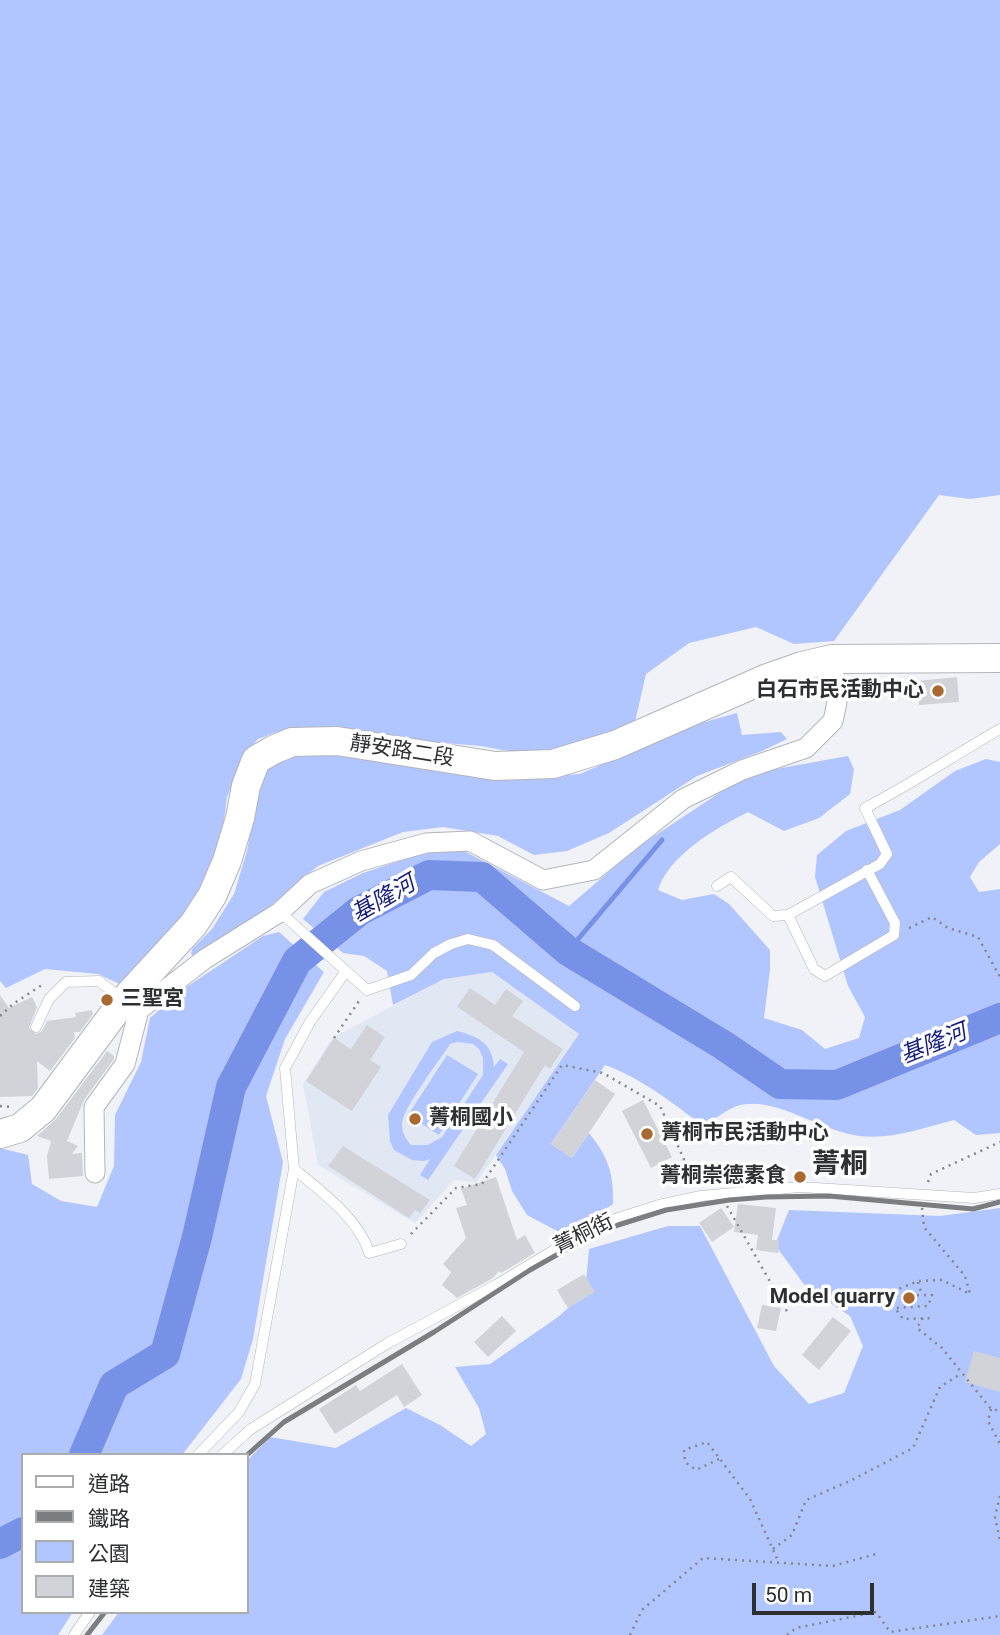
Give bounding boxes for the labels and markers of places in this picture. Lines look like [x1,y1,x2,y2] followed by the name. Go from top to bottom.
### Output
[756,678,924,704] place label: 白石市民活動中心
[930,683,946,699] marker: 白石市民活動中心
[121,987,184,1013] place label: 三聖宮
[99,992,115,1008] marker: 三聖宮
[429,1106,513,1132] place label: 菁桐國小
[407,1111,423,1127] marker: 菁桐國小
[661,1121,829,1147] place label: 菁桐市民活動中心
[639,1126,655,1142] marker: 菁桐市民活動中心
[660,1164,786,1190] place label: 菁桐崇德素食
[792,1169,808,1185] marker: 菁桐崇德素食
[770,1285,895,1311] place label: Model quarry
[901,1290,917,1306] marker: Model quarry

